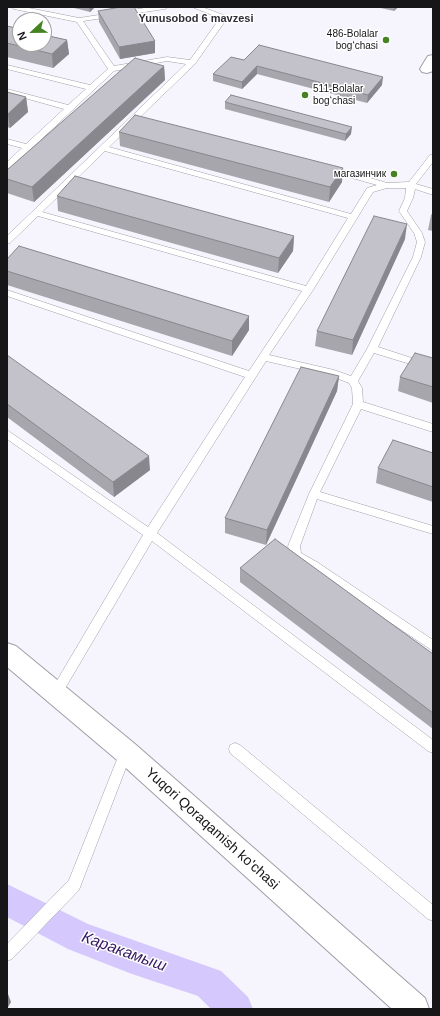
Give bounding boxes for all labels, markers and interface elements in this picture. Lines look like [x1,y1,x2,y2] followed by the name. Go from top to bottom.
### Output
[12,12,52,52] north arrow
[139,12,253,26] district label: Yunusobod 6 mavzesi
[327,28,378,52] place label: 486-Bolalar bogʻchasi
[15,30,29,42] text: N
[381,35,391,45] marker: 486-Bolalar bogʻchasi
[313,83,363,106] place label: 511-Bolalar bogʻchasi
[300,90,310,100] marker: 511-Bolalar bogʻchasi
[334,168,386,180] place label: магазинчик
[389,169,399,179] marker: магазинчик
[142,765,282,893] street label: Yuqori Qoraqamish ko'chasi
[79,928,169,976] water label: Каракамыш

